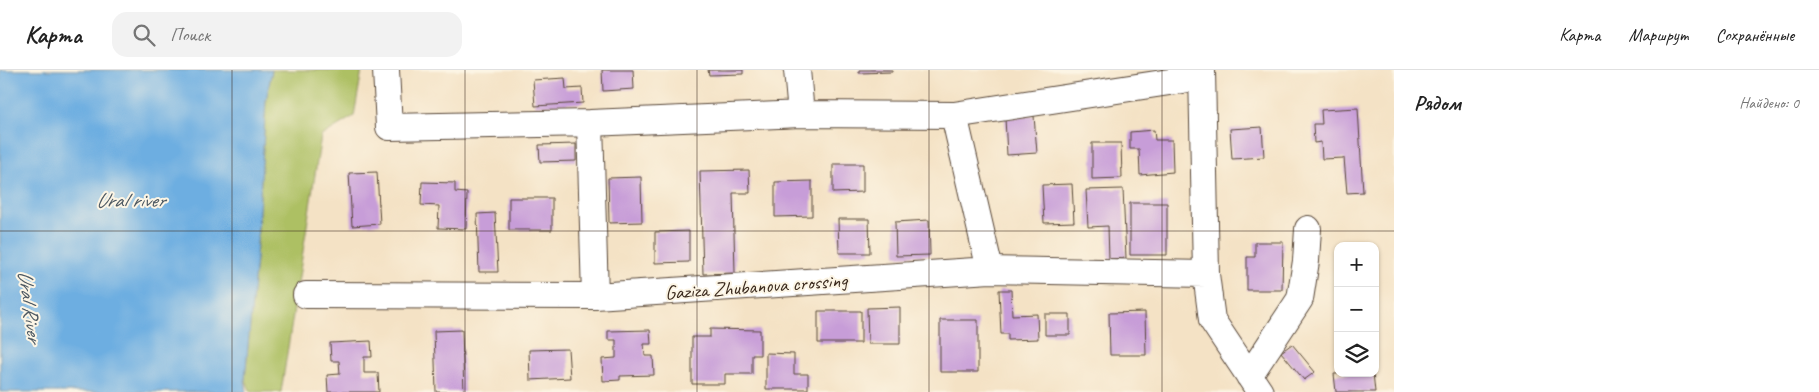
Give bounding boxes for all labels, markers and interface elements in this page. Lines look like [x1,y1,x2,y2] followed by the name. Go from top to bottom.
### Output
[112,12,462,57] search box
[25,20,82,50] text: Карта
[130,21,158,49] icon: search
[170,23,210,47] text: Поиск
[1559,24,1600,46] text: Карта
[1628,24,1688,46] text: Маршрут
[1716,24,1794,46] text: Сохранённые
[1414,90,1461,116] text: Рядом
[1739,93,1799,113] text: Найдено: 0
[96,187,168,213] water label: Ural river
[1334,242,1379,377] map controls
[1334,242,1379,287] button: +
[12,268,49,348] water label: Ural River
[664,268,850,305] street label: Gaziza Zhubanova crossing
[1334,287,1379,332] button: −
[1334,332,1379,377] button: layers

